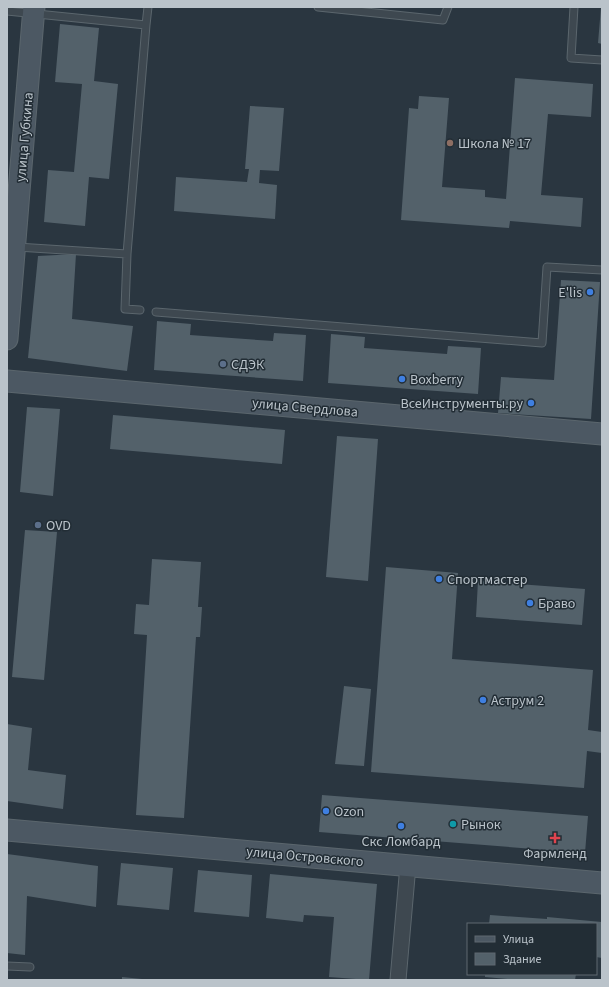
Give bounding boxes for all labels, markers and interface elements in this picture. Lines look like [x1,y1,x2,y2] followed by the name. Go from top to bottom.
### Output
[11,92,39,183] street label: улица Губкина
[458,134,531,154] place label: Школа № 17
[445,138,455,148] marker: Школа № 17
[558,283,582,303] place label: E'lis
[585,287,595,297] marker: E'lis
[231,355,265,375] place label: СДЭК
[218,359,228,369] marker: СДЭК
[410,370,464,390] place label: Boxberry
[397,374,407,384] marker: Boxberry
[251,393,359,423] street label: улица Свердлова
[400,394,523,414] place label: ВсеИнструменты.ру
[526,398,536,408] marker: ВсеИнструменты.ру
[46,516,71,536] place label: OVD
[33,520,43,530] marker: OVD
[447,570,528,590] place label: Спортмастер
[434,574,444,584] marker: Спортмастер
[538,594,575,614] place label: Браво
[525,598,535,608] marker: Браво
[491,691,544,711] place label: Аструм 2
[478,695,488,705] marker: Аструм 2
[334,802,364,822] place label: Ozon
[321,806,331,816] marker: Ozon
[461,815,501,835] place label: Рынок
[448,819,458,829] marker: Рынок
[396,821,406,831] marker: Скс Ломбард
[362,832,441,852] place label: Скс Ломбард
[550,833,560,843] marker: Фармленд
[246,842,364,872] street label: улица Островского
[523,844,587,864] place label: Фармленд
[467,923,597,975] legend
[503,931,534,948] text: Улица
[503,951,542,968] text: Здание

